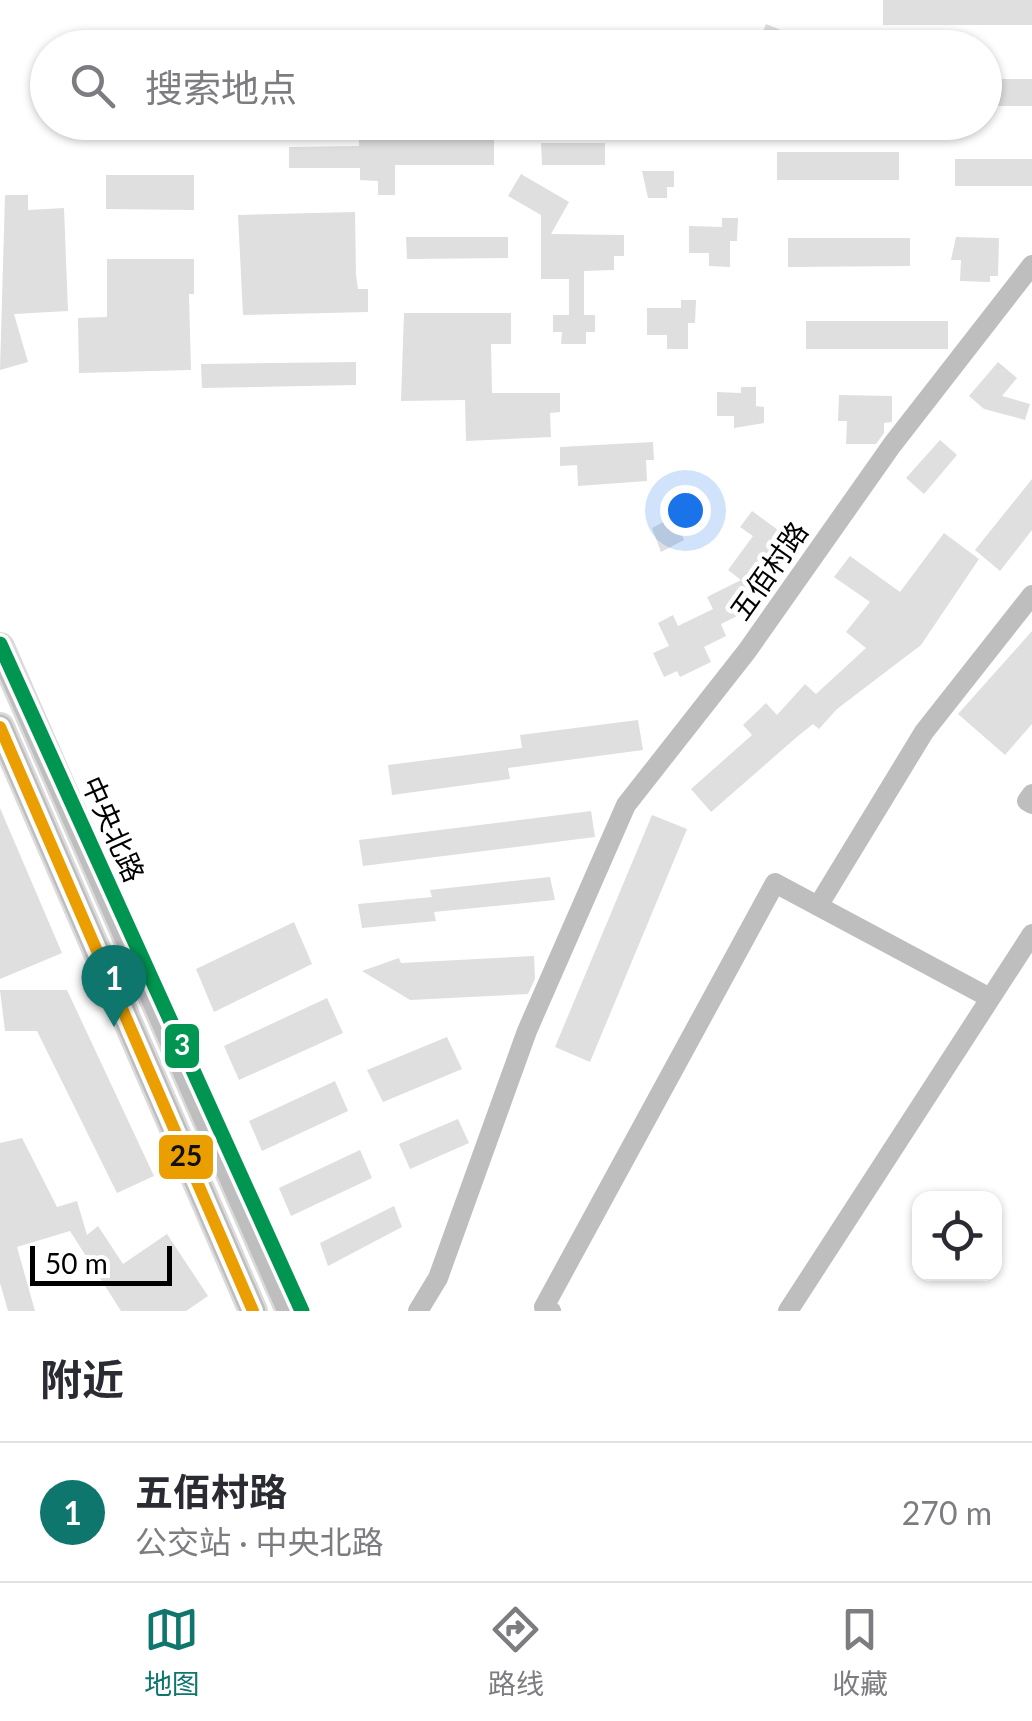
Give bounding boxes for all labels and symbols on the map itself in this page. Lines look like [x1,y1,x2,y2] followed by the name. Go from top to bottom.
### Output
[660,485,711,536] your location
[722,515,814,626] street label: 五佰村路
[76,771,152,887] street label: 中央北路
[82,944,146,1027] pin: 1
[163,1022,201,1070] line badge: 3
[174,1027,190,1061] text: 3
[157,1133,215,1181] line badge: 25
[170,1138,202,1172] text: 25
[30,1241,172,1286] scale bar

